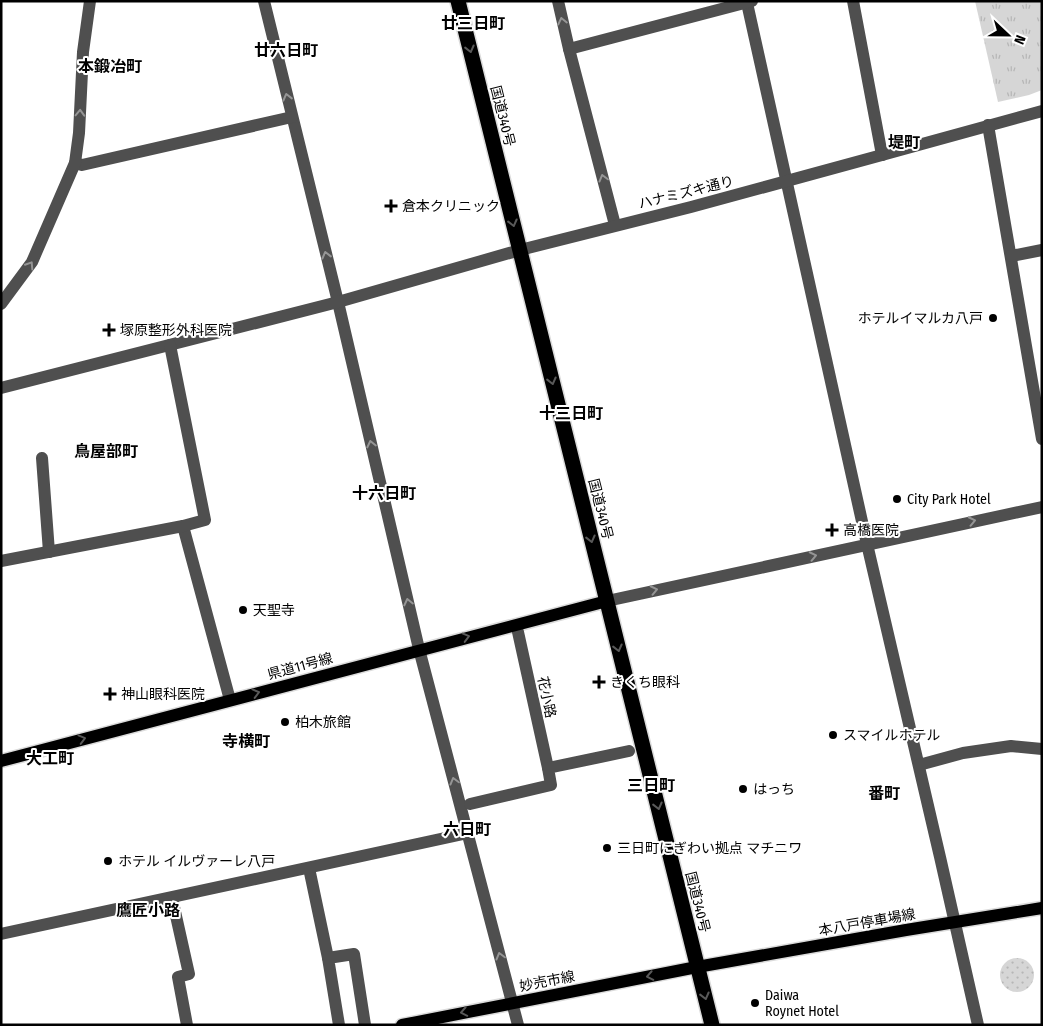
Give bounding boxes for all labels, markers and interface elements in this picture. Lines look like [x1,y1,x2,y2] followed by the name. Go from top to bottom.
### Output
[983,10,1033,60] north arrow
[441,14,505,33] district label: 廿三日町
[557,16,568,25] one-way arrow
[1010,33,1029,47] text: N
[254,41,318,60] district label: 廿六日町
[464,44,475,53] one-way arrow
[78,57,142,76] district label: 本鍛冶町
[487,84,518,148] street label: 国道340号
[282,92,293,101] one-way arrow
[75,108,85,116] one-way arrow
[888,133,920,152] district label: 堤町
[637,172,736,213] street label: ハナミズキ通り
[598,173,609,182] one-way arrow
[402,198,500,215] place label: 倉本クリニック
[384,199,398,213] marker: 倉本クリニック
[507,219,518,228] one-way arrow
[321,250,332,259] one-way arrow
[23,261,33,270] one-way arrow
[857,310,983,327] place label: ホテルイマルカ八戸
[987,312,999,324] marker: ホテルイマルカ八戸
[120,322,232,339] place label: 塚原整形外科医院
[102,323,116,337] marker: 塚原整形外科医院
[546,377,557,386] one-way arrow
[539,404,603,423] district label: 十三日町
[366,439,377,448] one-way arrow
[74,442,138,461] district label: 鳥屋部町
[585,477,616,541] street label: 国道340号
[352,484,416,503] district label: 十六日町
[907,491,991,508] place label: City Park Hotel
[891,493,903,505] marker: City Park Hotel
[967,516,976,527] one-way arrow
[843,522,899,539] place label: 高橋医院
[825,523,839,537] marker: 高橋医院
[585,534,596,543] one-way arrow
[809,551,818,562] one-way arrow
[650,585,659,596] one-way arrow
[403,598,414,607] one-way arrow
[253,602,295,619] place label: 天聖寺
[237,604,249,616] marker: 天聖寺
[462,632,471,643] one-way arrow
[613,643,623,651] one-way arrow
[266,650,335,683] street label: 県道11号線
[610,674,680,691] place label: きくち眼科
[534,675,559,719] street label: 花小路
[592,675,606,689] marker: きくち眼科
[121,686,205,703] place label: 神山眼科医院
[103,687,117,701] marker: 神山眼科医院
[251,688,259,698] one-way arrow
[295,714,351,731] place label: 柏木旅館
[279,716,291,728] marker: 柏木旅館
[843,727,941,744] place label: スマイルホテル
[827,729,839,741] marker: スマイルホテル
[222,732,270,751] district label: 寺横町
[78,735,86,745] one-way arrow
[26,749,74,768] district label: 大工町
[627,776,675,795] district label: 三日町
[450,778,460,786] one-way arrow
[753,781,795,798] place label: はっち
[737,783,749,795] marker: はっち
[868,784,900,803] district label: 番町
[652,801,662,809] one-way arrow
[443,820,491,839] district label: 六日町
[617,840,802,857] place label: 三日町にぎわい拠点 マチニワ
[601,842,613,854] marker: 三日町にぎわい拠点 マチニワ
[118,853,275,870] place label: ホテル イルヴァーレ八戸
[102,855,114,867] marker: ホテル イルヴァーレ八戸
[682,870,713,934] street label: 国道340号
[116,901,180,920] district label: 鷹匠小路
[817,906,917,939] street label: 本八戸停車場線
[495,951,506,960] one-way arrow
[518,968,576,995] street label: 妙売市線
[645,970,654,981] one-way arrow
[765,987,839,1020] place label: Daiwa Roynet Hotel
[699,991,709,999] one-way arrow
[749,997,761,1009] marker: Daiwa Roynet Hotel
[460,1007,469,1017] one-way arrow

